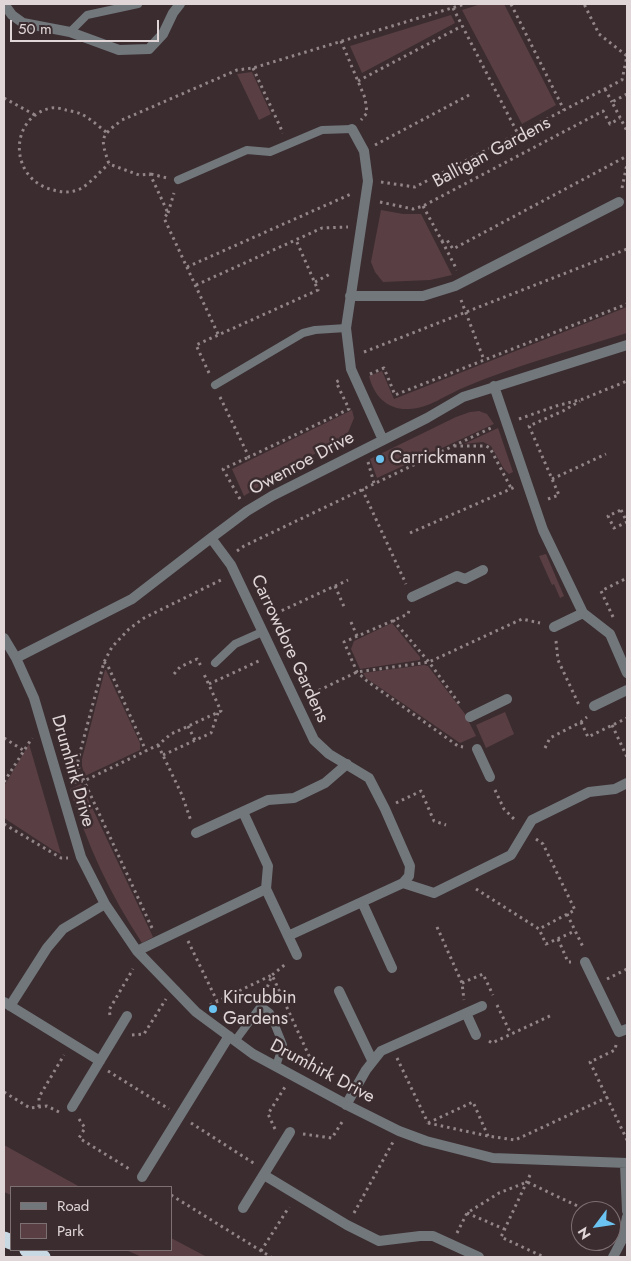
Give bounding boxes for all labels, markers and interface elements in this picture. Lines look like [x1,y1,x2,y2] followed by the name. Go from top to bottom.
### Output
[12,10,161,42] scale bar
[18,18,52,40] text: 50 m
[429,113,555,193] street label: Balligan Gardens
[246,427,358,501] street label: Owenroe Drive
[390,448,486,470] place label: Carrickmann
[374,453,386,465] marker: Carrickmann
[245,572,333,726] street label: Carrowdore Gardens
[46,712,98,830] street label: Drumhirk Drive
[223,988,296,1030] place label: Kircubbin Gardens
[207,1003,219,1015] marker: Kircubbin Gardens
[266,1035,378,1109] street label: Drumhirk Drive
[10,1186,172,1251] legend
[57,1195,89,1217] text: Road
[571,1201,621,1251] north arrow
[57,1220,84,1242] text: Park
[573,1223,595,1243] text: N

